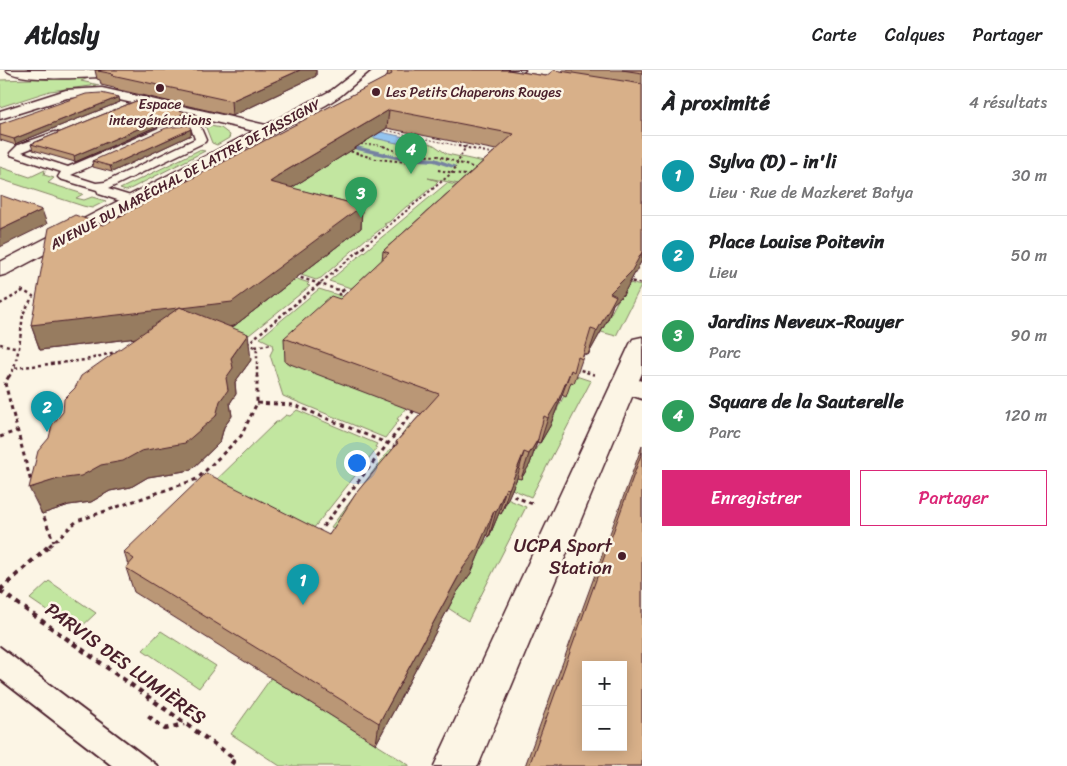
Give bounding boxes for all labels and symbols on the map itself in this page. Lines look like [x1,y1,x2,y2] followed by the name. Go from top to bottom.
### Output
[386,80,562,105] place label: Les Petits Chaperons Rouges
[154,82,166,94] marker: Espace intergénérations
[370,86,382,98] marker: Les Petits Chaperons Rouges
[44,91,326,257] street label: AVENUE DU MARÉCHAL DE LATTRE DE TASSIGNY
[109,92,211,133] place label: Espace intergénérations
[395,133,427,174] pin: 4
[345,177,377,218] pin: 3
[31,391,63,432] pin: 2
[344,450,370,476] your location
[514,529,613,584] place label: UCPA Sport Station
[616,550,628,562] marker: UCPA Sport Station
[287,564,319,605] pin: 1
[38,593,213,733] street label: PARVIS DES LUMIÈRES

